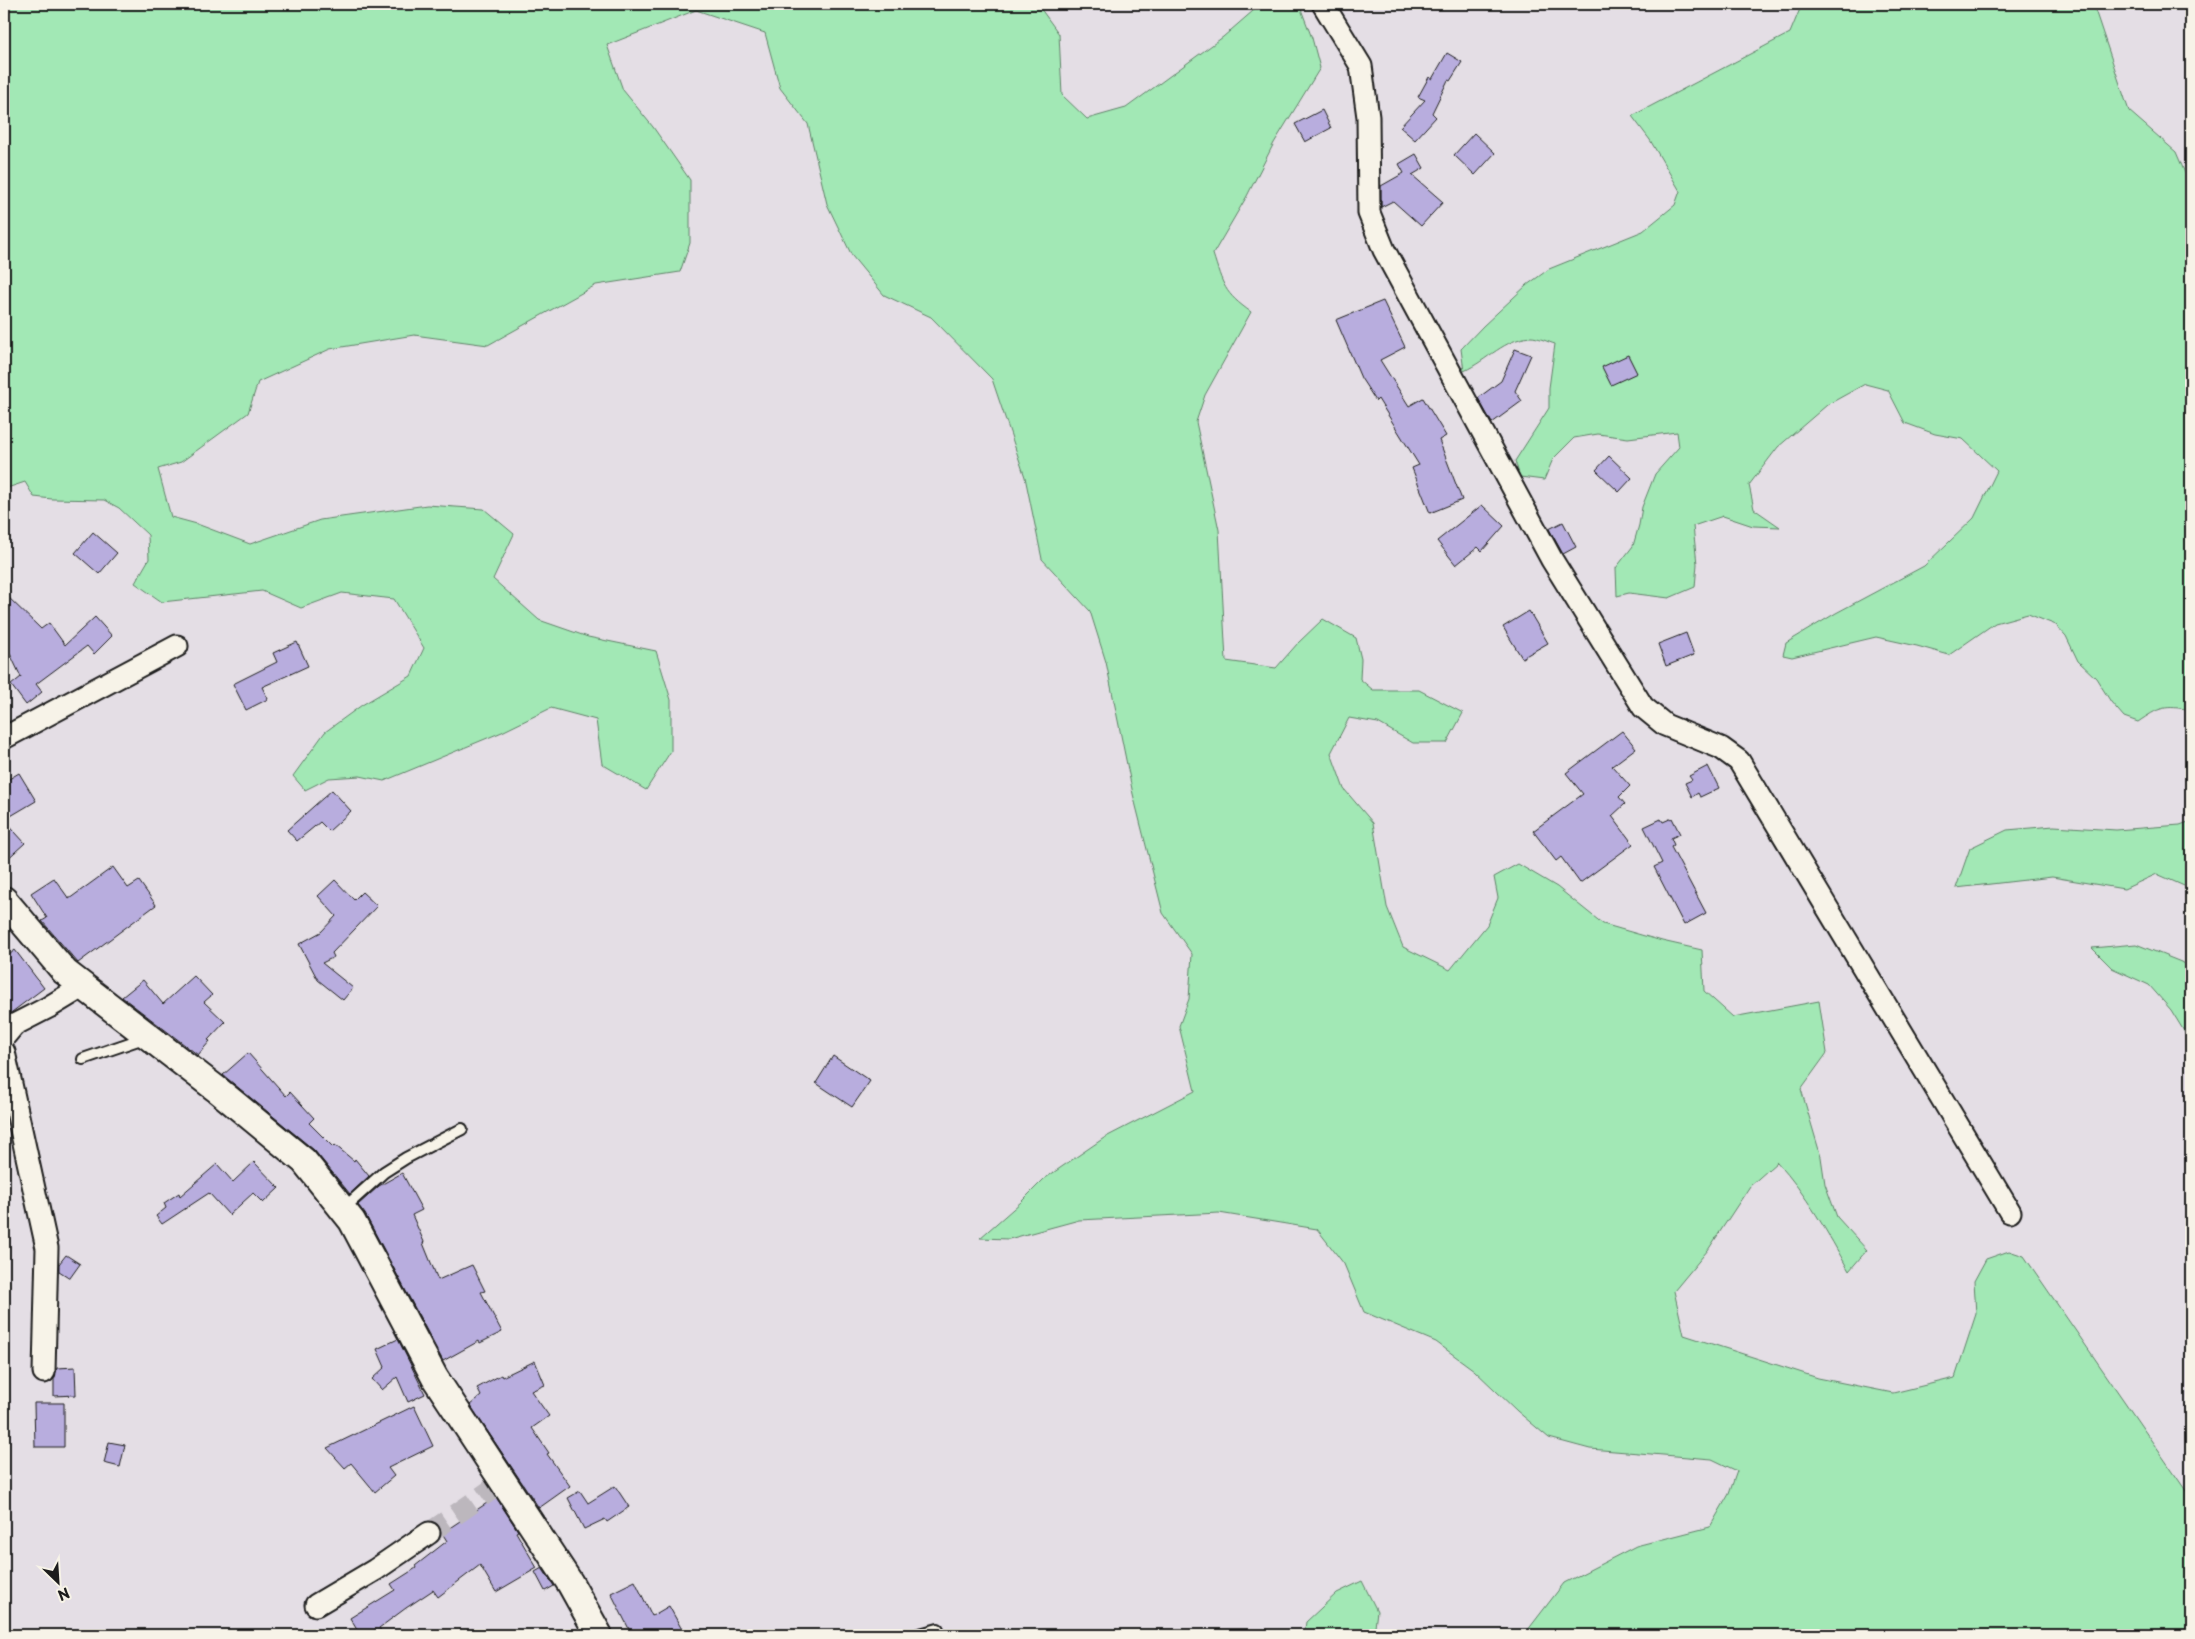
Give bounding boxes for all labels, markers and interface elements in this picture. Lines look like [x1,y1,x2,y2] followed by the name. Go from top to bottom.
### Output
[32,1556,82,1606] north arrow
[54,1582,73,1606] text: N

